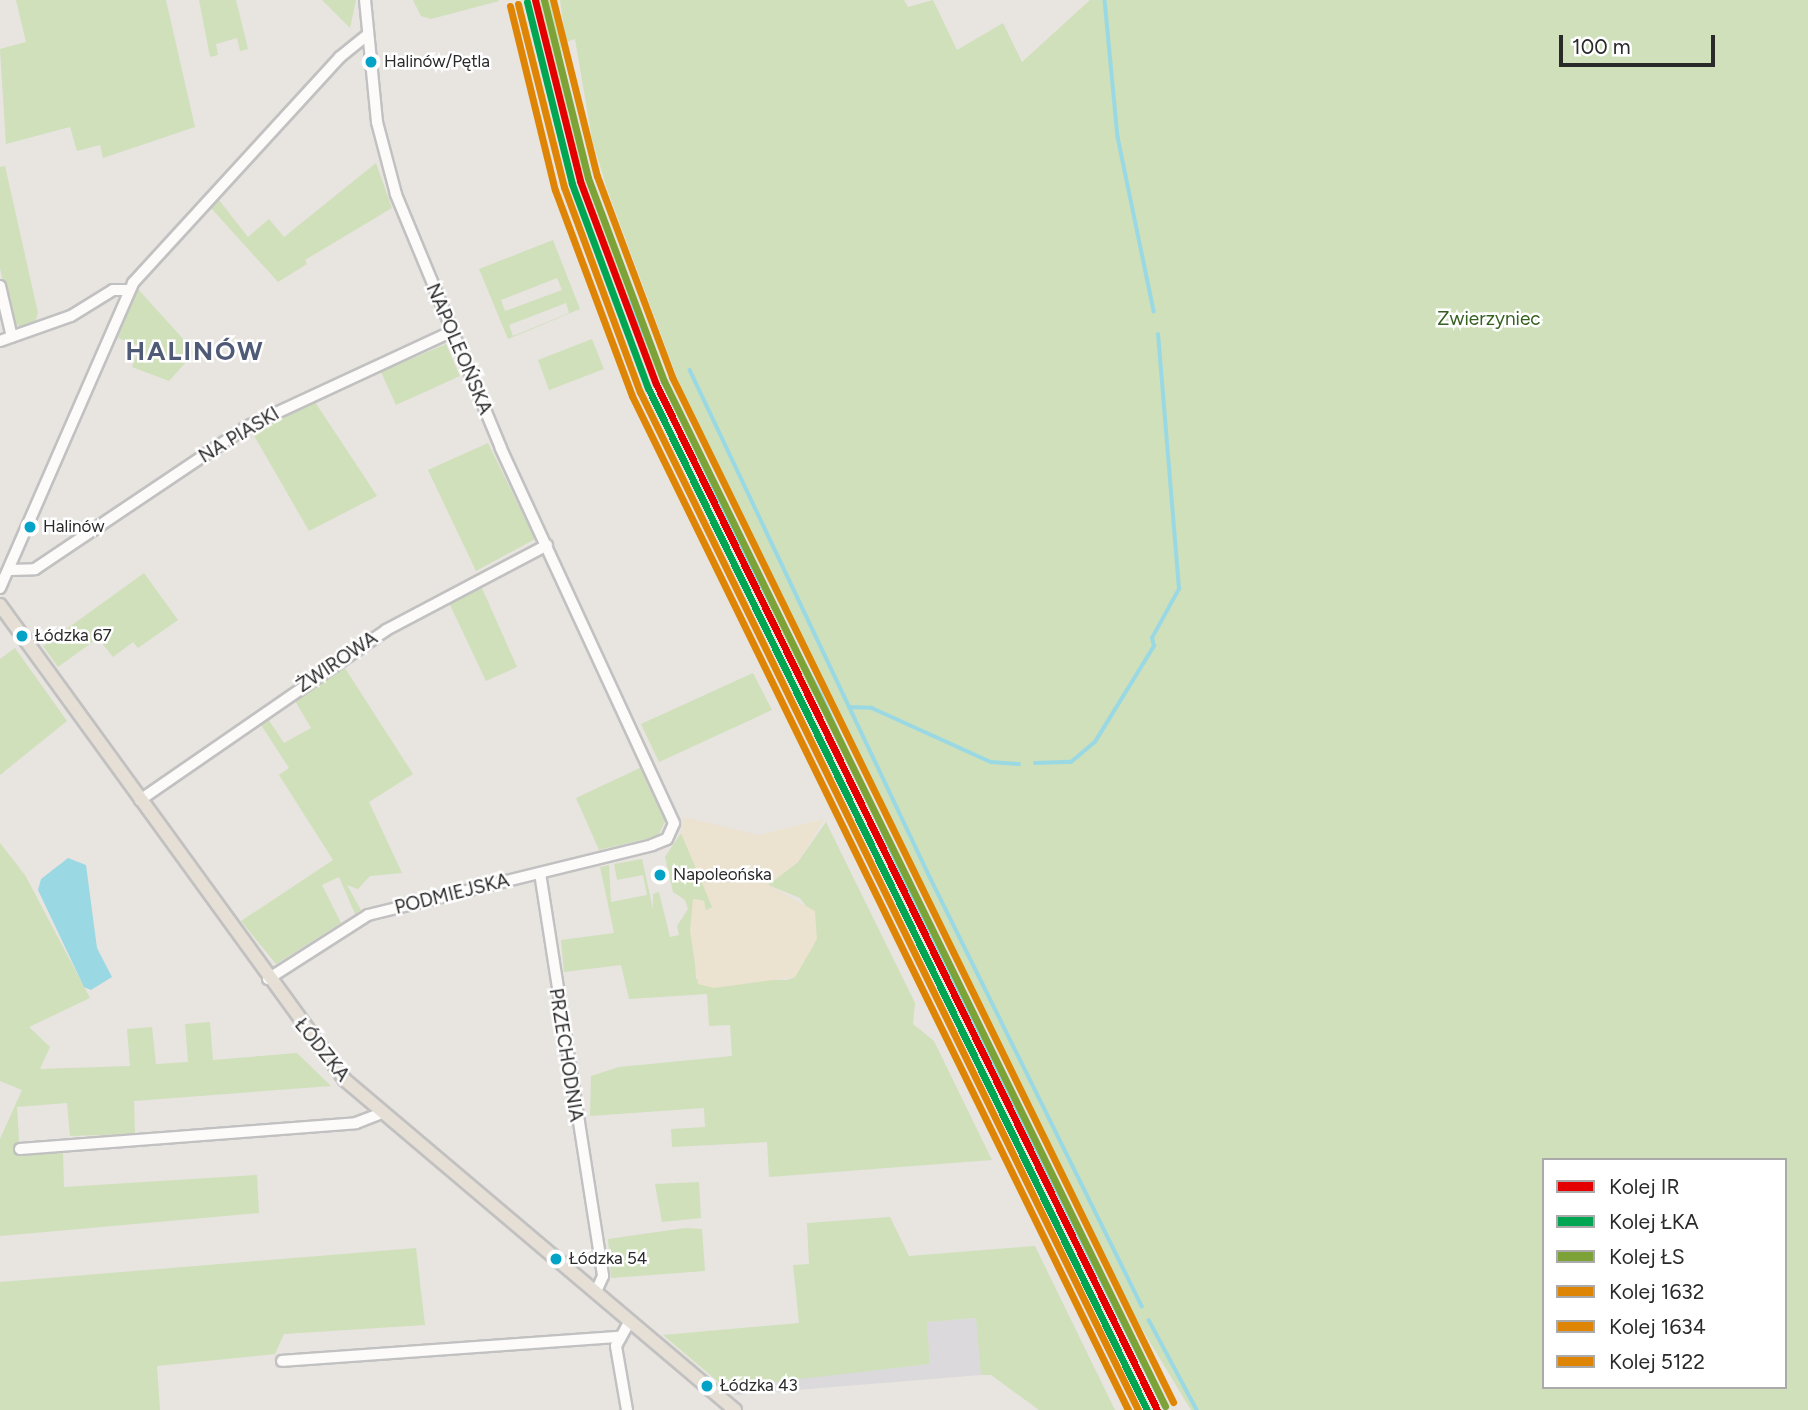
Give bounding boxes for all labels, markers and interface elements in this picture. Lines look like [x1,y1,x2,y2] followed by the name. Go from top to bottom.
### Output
[1563,21,1719,65] scale bar
[1572,34,1631,59] text: 100 m
[384,52,490,72] place label: Halinów/Pętla
[364,55,378,69] marker: Halinów/Pętla
[421,280,497,418] street label: NAPOLEOŃSKA
[1437,308,1541,330] park label: Zwierzyniec
[126,336,264,368] district label: HALINÓW
[195,402,283,468] street label: NA PIASKI
[43,517,105,537] place label: Halinów
[23,520,37,534] marker: Halinów
[35,626,112,646] place label: Łódzka 67
[292,627,382,697] street label: ŻWIROWA
[15,629,29,643] marker: Łódzka 67
[673,865,772,885] place label: Napoleońska
[653,868,667,882] marker: Napoleońska
[392,869,512,919] street label: PODMIEJSKA
[544,987,588,1123] street label: PRZECHODNIA
[290,1014,354,1086] street label: ŁÓDZKA
[1542,1158,1787,1389] legend
[1609,1174,1680,1199] text: Kolej IR
[1609,1209,1699,1234] text: Kolej ŁKA
[1609,1244,1685,1269] text: Kolej ŁS
[569,1249,647,1269] place label: Łódzka 54
[549,1252,563,1266] marker: Łódzka 54
[1609,1279,1704,1304] text: Kolej 1632
[1609,1314,1706,1339] text: Kolej 1634
[1609,1349,1705,1374] text: Kolej 5122
[720,1376,798,1396] place label: Łódzka 43
[700,1379,714,1393] marker: Łódzka 43

